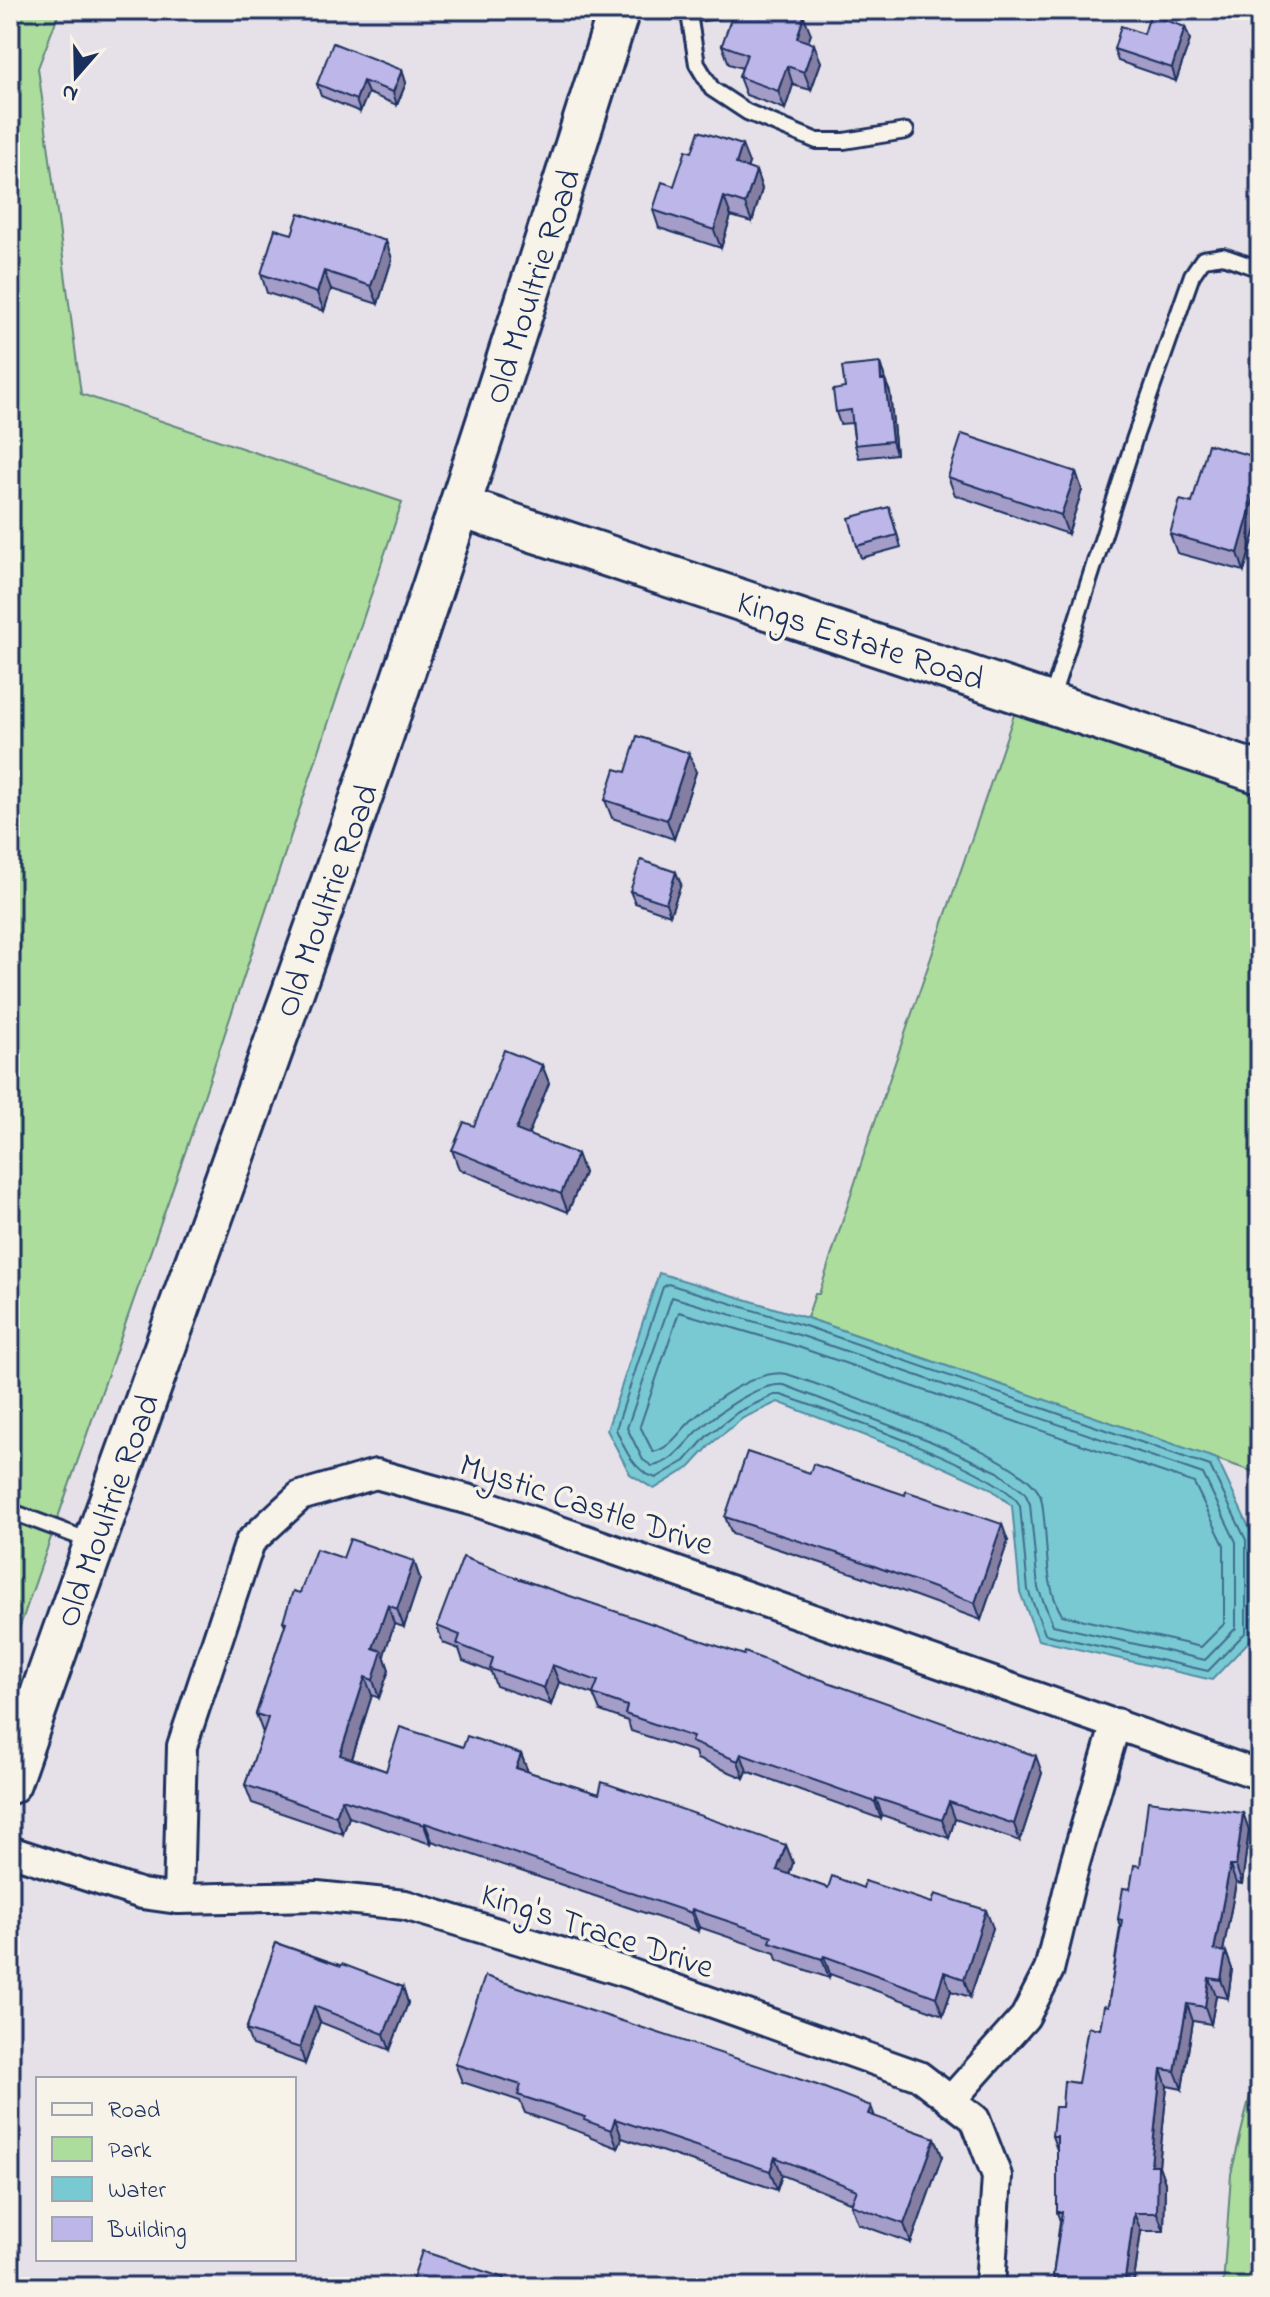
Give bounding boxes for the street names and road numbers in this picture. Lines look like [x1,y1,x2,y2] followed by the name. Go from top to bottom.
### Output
[473,163,596,411] street label: Old Moultrie Road
[730,579,990,706] street label: Kings Estate Road
[263,778,394,1025] street label: Old Moultrie Road
[44,1388,175,1635] street label: Old Moultrie Road
[452,1442,720,1572] street label: Mystic Castle Drive
[474,1872,720,1994] street label: King's Trace Drive

